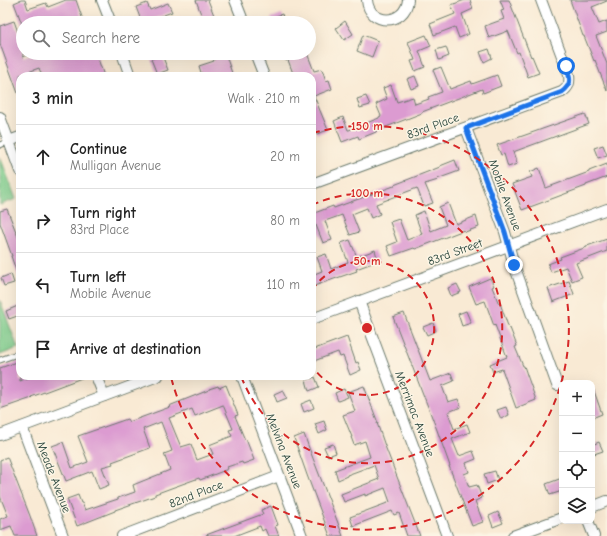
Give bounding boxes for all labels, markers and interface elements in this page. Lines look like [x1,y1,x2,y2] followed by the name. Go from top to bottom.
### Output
[16,16,316,60] search box
[30,27,52,49] icon: search
[62,29,140,47] text: Search here
[557,57,575,75] route start
[32,89,73,108] text: 3 min
[228,91,300,106] text: Walk · 210 m
[405,110,461,142] street label: 83rd Place
[351,119,383,133] text: 150 m
[70,140,127,158] text: Continue
[32,146,54,168] icon: ahead
[270,149,300,164] text: 20 m
[486,157,524,233] street label: Mobile Avenue
[70,158,161,173] text: Mulligan Avenue
[351,186,383,200] text: 100 m
[70,204,136,222] text: Turn right
[32,210,54,232] icon: right
[270,213,300,228] text: 80 m
[70,222,129,237] text: 83rd Place
[426,235,485,268] street label: 83rd Street
[353,254,381,268] text: 50 m
[505,256,523,274] route end
[70,268,126,286] text: Turn left
[32,274,54,296] icon: left
[267,277,300,292] text: 110 m
[70,286,151,301] text: Mobile Avenue
[360,321,374,335] centre of rings
[32,338,54,360] icon: arrive
[70,340,201,358] text: Arrive at destination
[392,369,438,459] street label: Merrimac Avenue
[559,380,595,524] map controls
[559,380,595,416] button: +
[263,411,305,491] street label: Melvina Avenue
[559,416,595,452] button: −
[34,439,74,515] street label: Meade Avenue
[559,452,595,488] button: locate
[167,477,225,511] street label: 82nd Place
[559,488,595,524] button: layers

